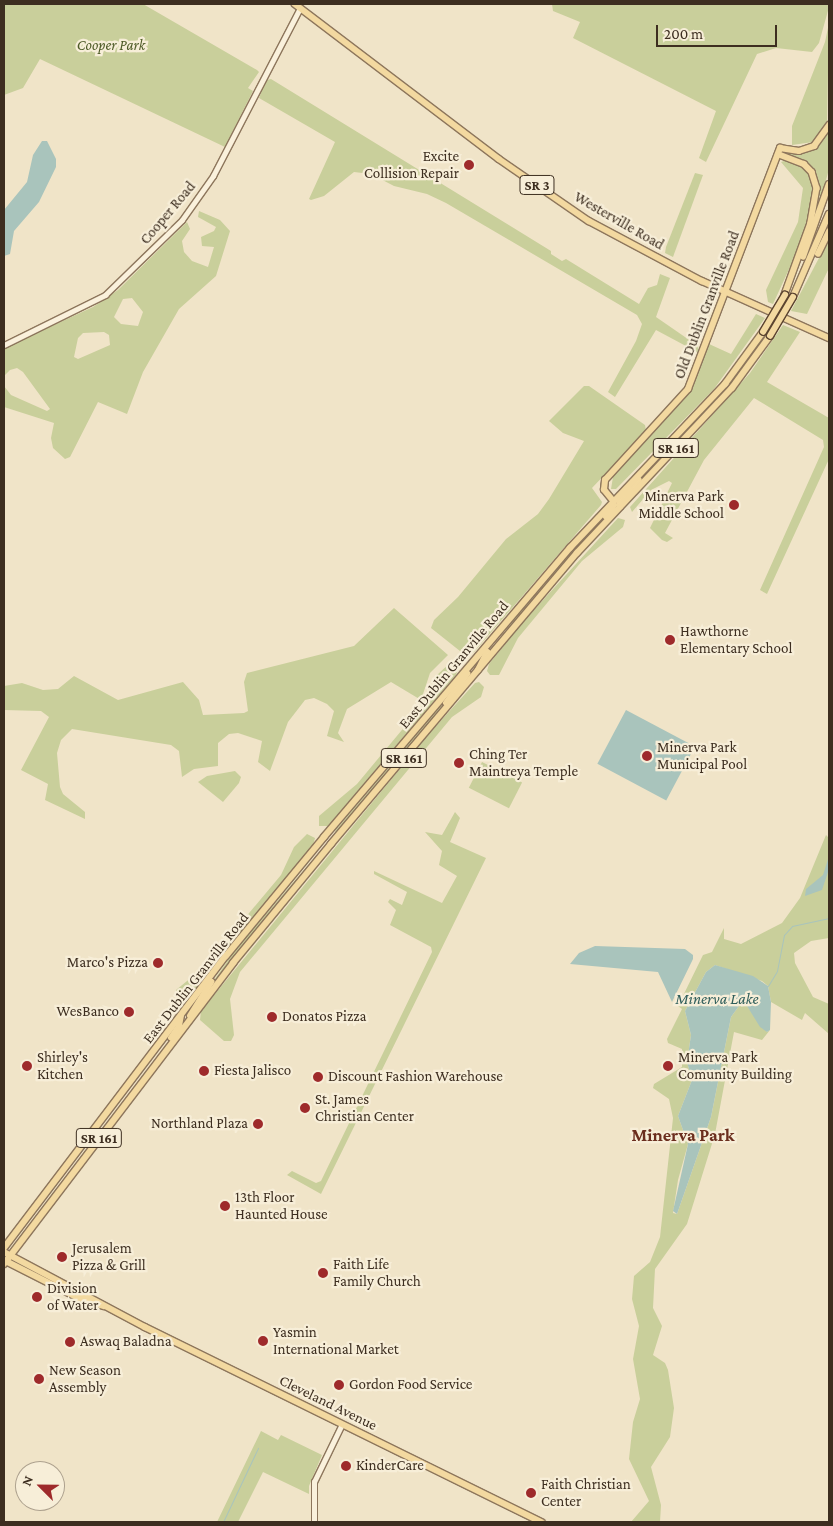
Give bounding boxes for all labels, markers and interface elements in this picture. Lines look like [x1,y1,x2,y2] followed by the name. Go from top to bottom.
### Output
[658,15,779,47] scale bar
[664,26,703,42] text: 200 m
[77,37,145,55] park label: Cooper Park
[364,147,459,182] place label: Excite Collision Repair
[463,159,475,171] marker: Excite Collision Repair
[518,174,556,196] road number: SR 3
[136,178,200,248] street label: Cooper Road
[571,188,667,254] street label: Westerville Road
[670,228,744,382] street label: Old Dublin Granville Road
[652,436,700,459] road number: SR 161
[638,487,724,522] place label: Minerva Park Middle School
[728,499,740,511] marker: Minerva Park Middle School
[395,597,513,733] street label: East Dublin Granville Road
[680,622,792,657] place label: Hawthorne Elementary School
[664,634,676,646] marker: Hawthorne Elementary School
[657,738,747,773] place label: Minerva Park Municipal Pool
[469,745,578,780] place label: Ching Ter Maintreya Temple
[380,746,428,770] road number: SR 161
[641,750,653,762] marker: Minerva Park Municipal Pool
[453,757,465,769] marker: Ching Ter Maintreya Temple
[139,909,253,1047] street label: East Dublin Granville Road
[67,954,148,972] place label: Marco's Pizza
[152,957,164,969] marker: Marco's Pizza
[675,989,759,1009] water label: Minerva Lake
[57,1003,119,1021] place label: WesBanco
[123,1006,135,1018] marker: WesBanco
[282,1008,367,1026] place label: Donatos Pizza
[266,1011,278,1023] marker: Donatos Pizza
[37,1048,88,1083] place label: Shirley's Kitchen
[678,1048,792,1083] place label: Minerva Park Comunity Building
[21,1060,33,1072] marker: Shirley's Kitchen
[662,1060,674,1072] marker: Minerva Park Comunity Building
[214,1062,291,1080] place label: Fiesta Jalisco
[198,1065,210,1077] marker: Fiesta Jalisco
[328,1068,503,1086] place label: Discount Fashion Warehouse
[312,1071,324,1083] marker: Discount Fashion Warehouse
[315,1090,414,1125] place label: St. James Christian Center
[299,1102,311,1114] marker: St. James Christian Center
[151,1115,248,1133] place label: Northland Plaza
[252,1118,264,1130] marker: Northland Plaza
[632,1124,734,1146] district label: Minerva Park
[75,1126,123,1150] road number: SR 161
[235,1188,328,1223] place label: 13th Floor Haunted House
[219,1200,231,1212] marker: 13th Floor Haunted House
[72,1239,146,1274] place label: Jerusalem Pizza & Grill
[56,1251,68,1263] marker: Jerusalem Pizza & Grill
[333,1255,421,1290] place label: Faith Life Family Church
[317,1267,329,1279] marker: Faith Life Family Church
[47,1279,99,1314] place label: Division of Water
[31,1291,43,1303] marker: Division of Water
[273,1323,399,1358] place label: Yasmin International Market
[80,1333,172,1351] place label: Aswaq Baladna
[257,1335,269,1347] marker: Yasmin International Market
[64,1336,76,1348] marker: Aswaq Baladna
[49,1361,121,1396] place label: New Season Assembly
[276,1372,380,1434] street label: Cleveland Avenue
[33,1373,45,1385] marker: New Season Assembly
[349,1376,472,1394] place label: Gordon Food Service
[333,1379,345,1391] marker: Gordon Food Service
[356,1457,424,1475] place label: KinderCare
[340,1460,352,1472] marker: KinderCare
[15,1461,65,1511] north arrow
[18,1473,36,1488] text: N
[541,1475,631,1510] place label: Faith Christian Center
[525,1487,537,1499] marker: Faith Christian Center

